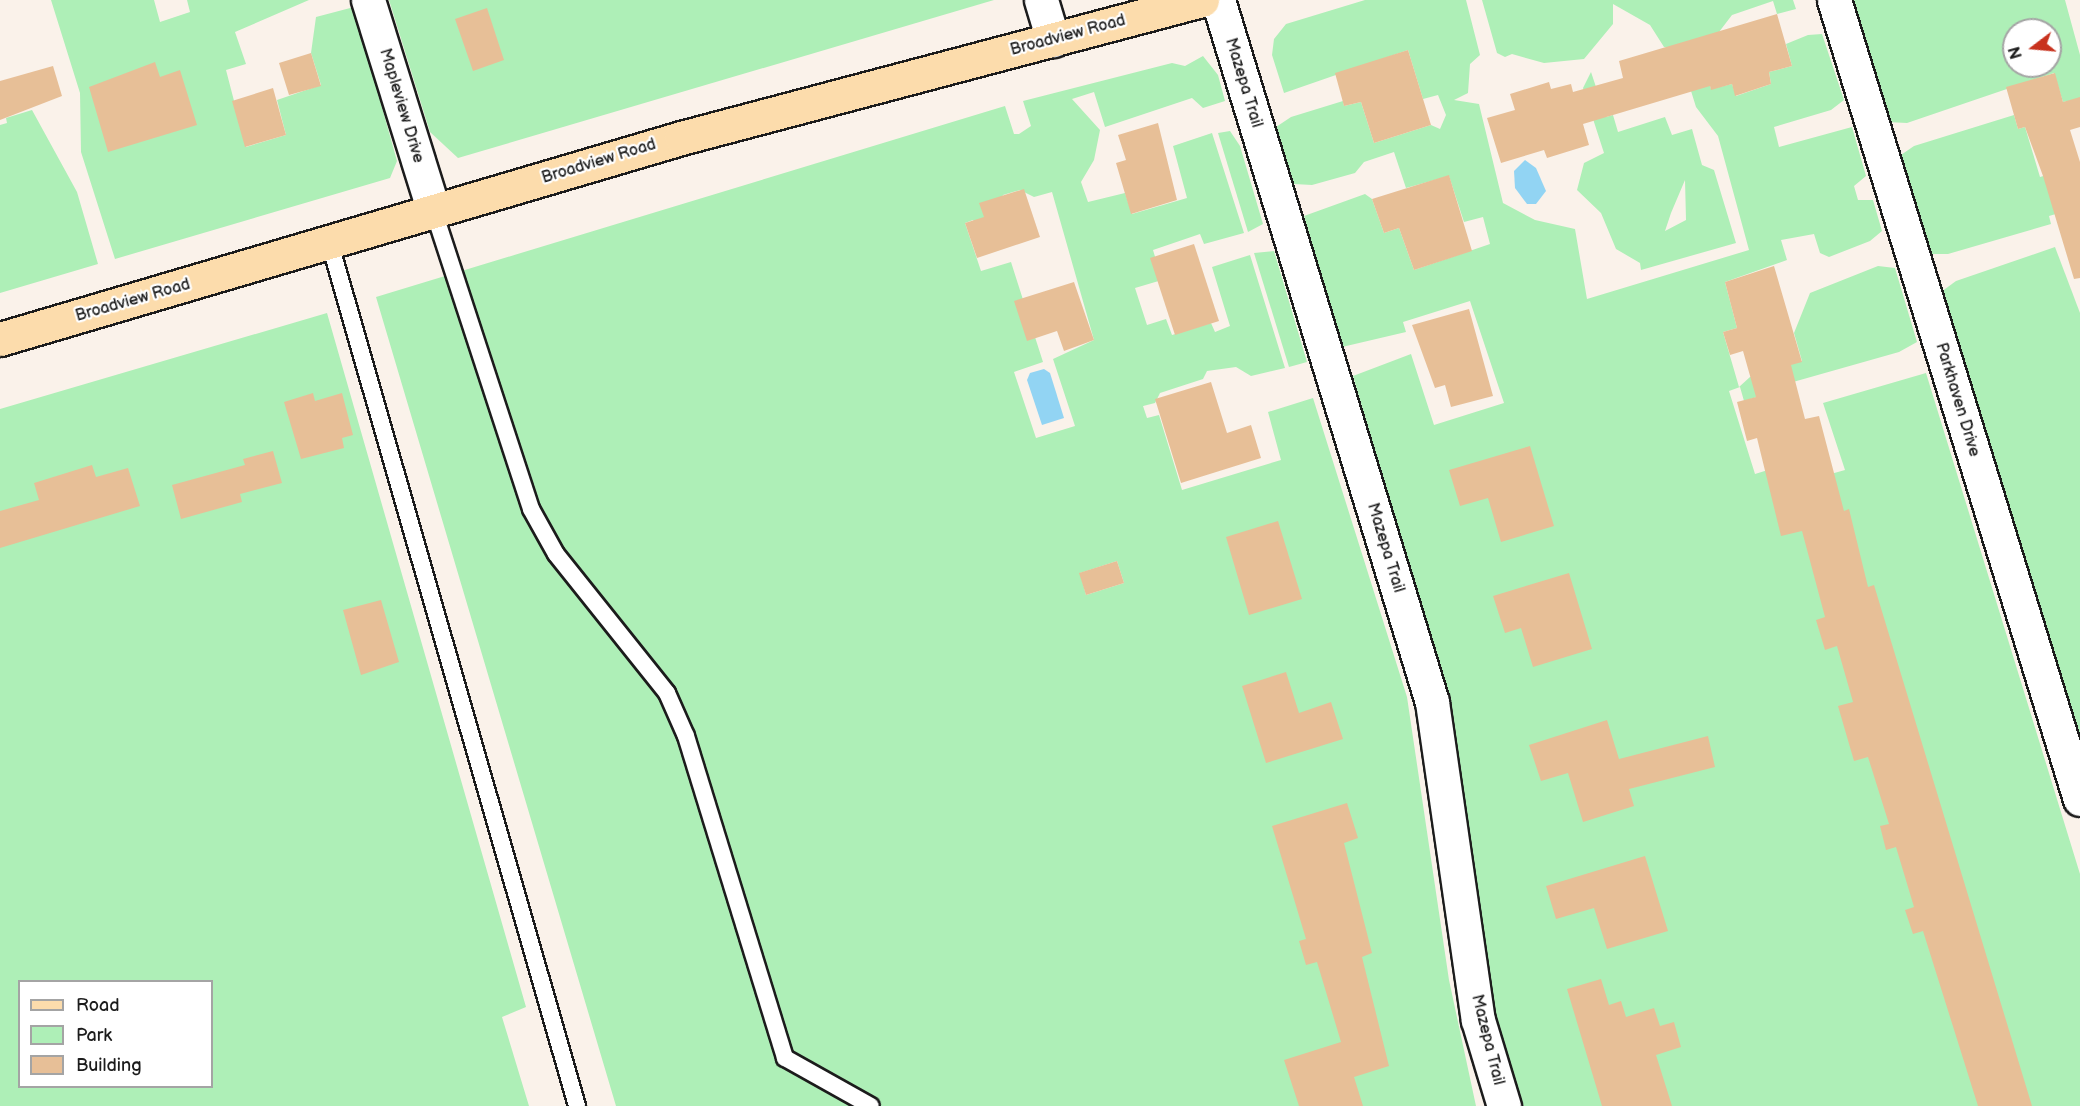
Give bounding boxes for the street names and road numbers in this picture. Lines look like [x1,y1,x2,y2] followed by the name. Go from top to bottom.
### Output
[1008,11,1128,61] street label: Broadview Road
[1220,36,1266,130] street label: Mazepa Trail
[374,46,428,166] street label: Mapleview Drive
[540,136,658,188] street label: Broadview Road
[73,275,193,327] street label: Broadview Road
[1931,341,1983,459] street label: Parkhaven Drive
[1362,501,1408,595] street label: Mazepa Trail
[1466,993,1508,1087] street label: Mazepa Trail

